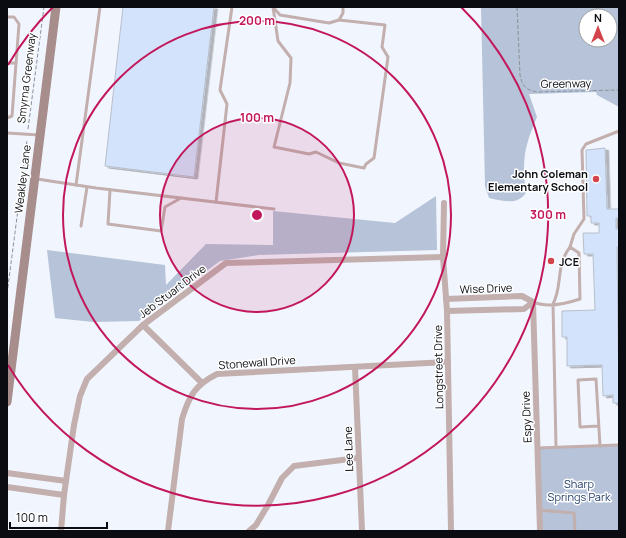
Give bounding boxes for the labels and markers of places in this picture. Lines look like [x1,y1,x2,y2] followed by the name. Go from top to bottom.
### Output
[488,166,588,194] place label: John Coleman Elementary School
[591,174,601,184] marker: John Coleman Elementary School
[250,208,264,222] centre of rings
[559,254,579,269] place label: JCE
[546,256,556,266] marker: JCE

